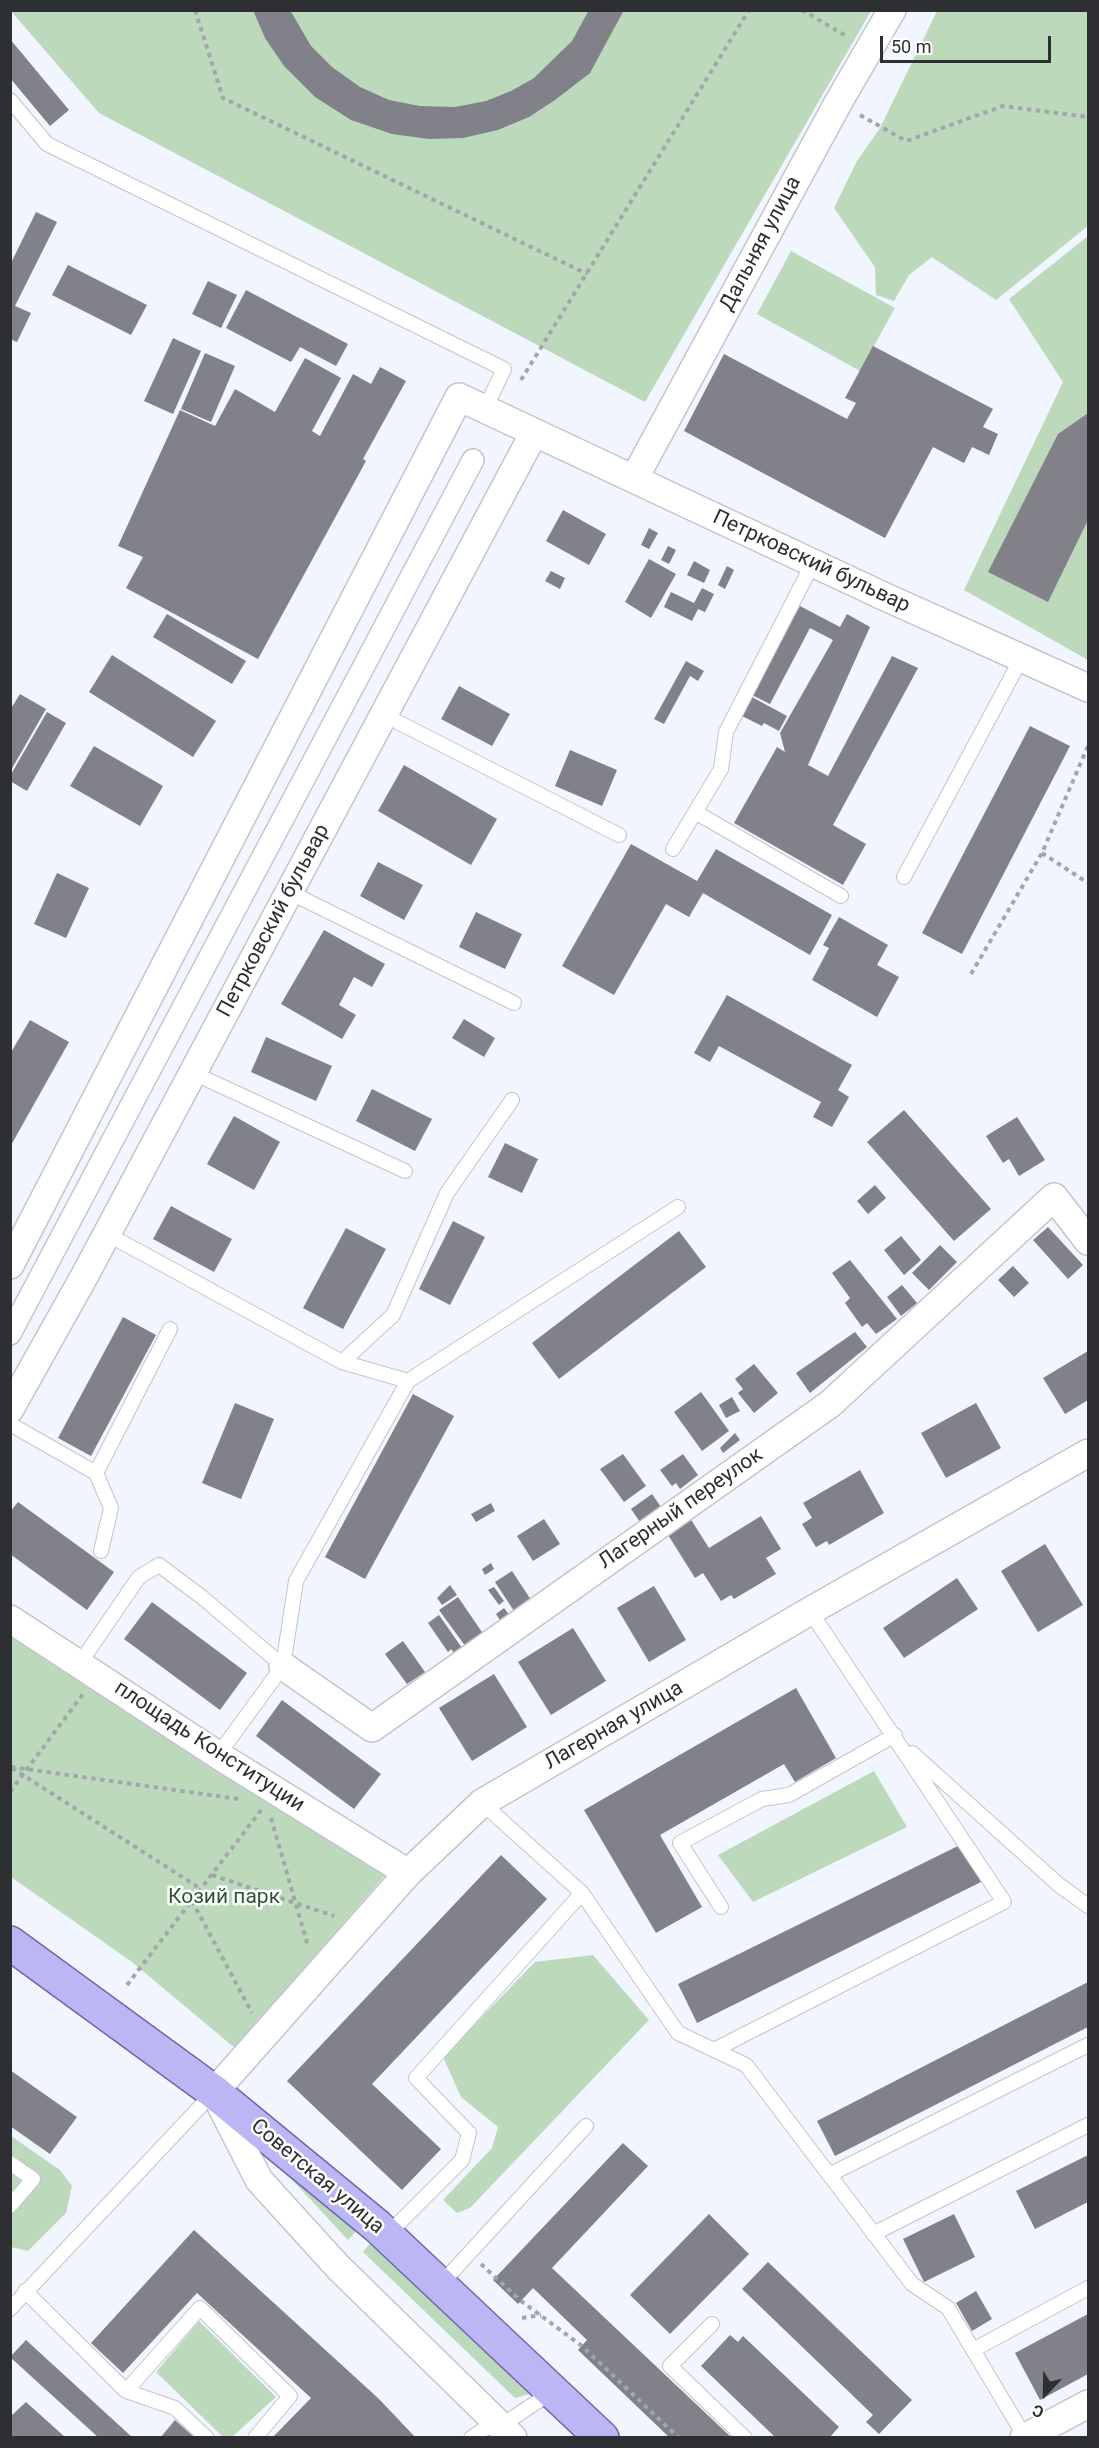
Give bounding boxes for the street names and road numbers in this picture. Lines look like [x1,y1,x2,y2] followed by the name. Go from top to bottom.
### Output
[715,172,807,316] street label: Дальняя улица
[708,505,914,619] street label: Петрковский бульвар
[212,820,336,1022] street label: Петрковский бульвар
[594,1443,768,1575] street label: Лагерный переулок
[109,1676,309,1818] street label: площадь Конституции
[540,1676,688,1776] street label: Лагерная улица
[245,2114,389,2240] street label: Советская улица

